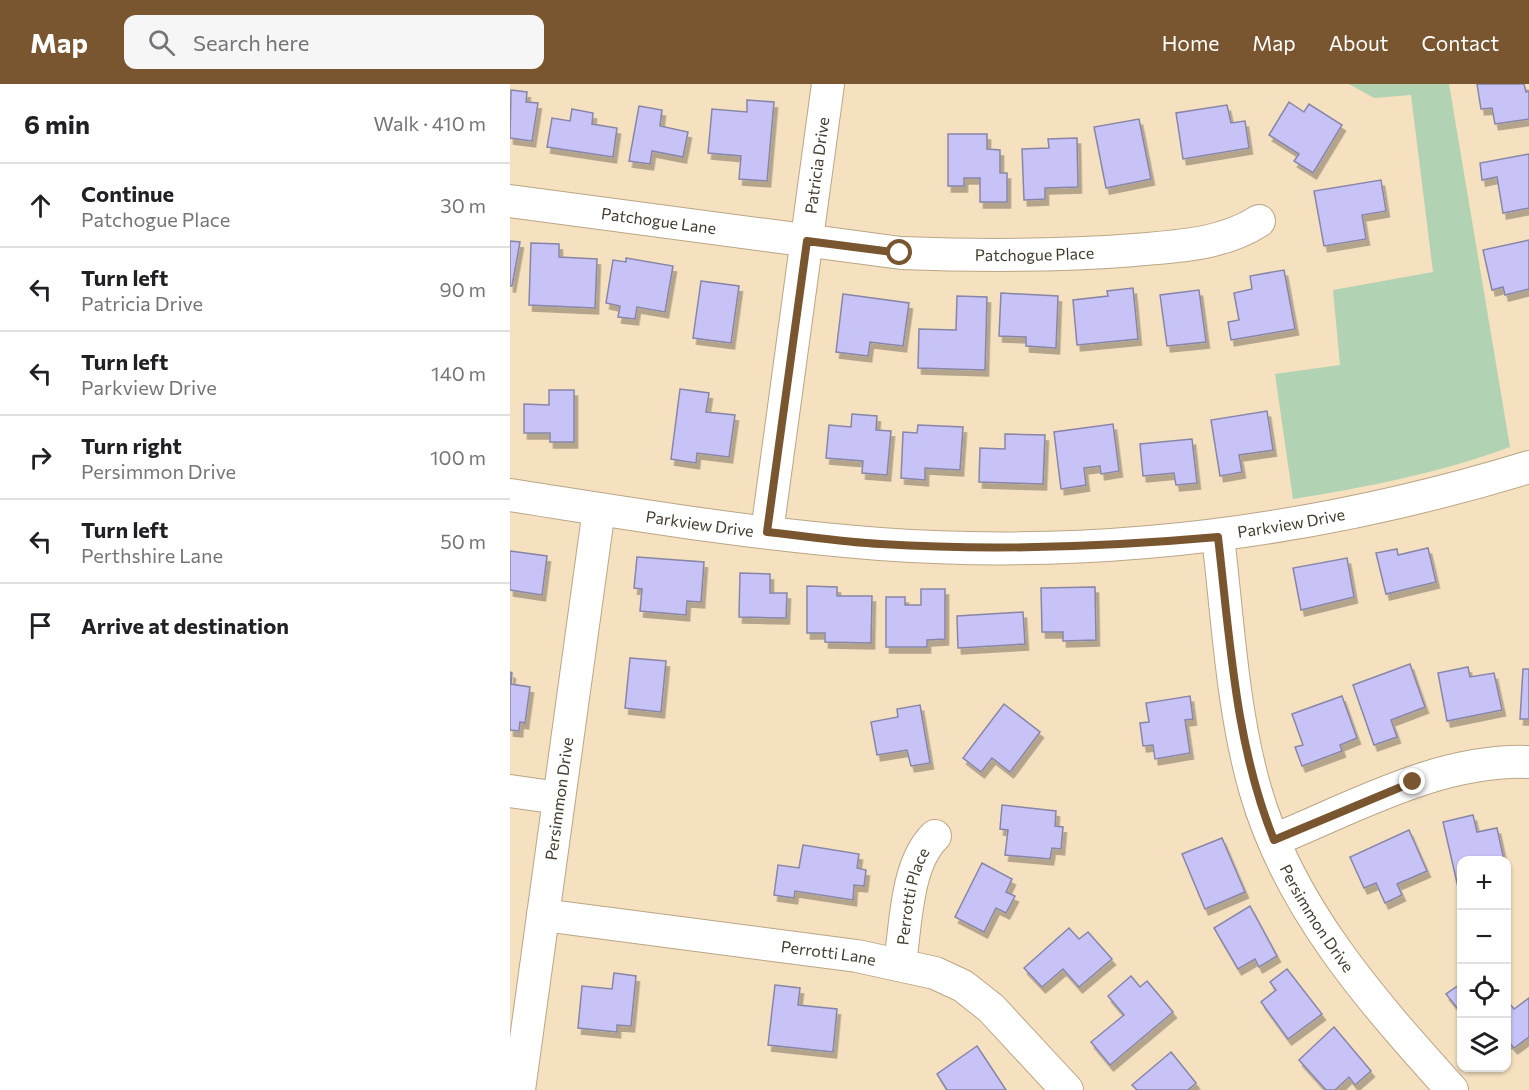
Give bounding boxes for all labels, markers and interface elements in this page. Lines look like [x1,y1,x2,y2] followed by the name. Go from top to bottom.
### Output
[124,15,544,69] search box
[30,25,88,59] text: Map
[145,26,178,59] icon: search
[193,29,309,56] text: Search here
[1162,30,1219,55] text: Home
[1252,30,1296,55] text: Map
[1329,30,1388,55] text: About
[1421,30,1499,55] text: Contact
[24,108,90,139] text: 6 min
[374,111,486,135] text: Walk · 410 m
[800,116,832,215] street label: Patricia Drive
[81,180,174,207] text: Continue
[24,189,57,222] icon: ahead
[440,193,486,217] text: 30 m
[600,203,717,237] street label: Patchogue Lane
[81,207,230,231] text: Patchogue Place
[886,239,912,265] route start
[975,243,1095,264] street label: Patchogue Place
[81,264,168,291] text: Turn left
[24,273,57,306] icon: left
[440,277,486,301] text: 90 m
[81,291,203,315] text: Patricia Drive
[81,348,168,375] text: Turn left
[24,357,57,390] icon: left
[431,361,486,385] text: 140 m
[81,375,217,399] text: Parkview Drive
[81,432,182,459] text: Turn right
[24,441,57,474] icon: right
[430,445,486,469] text: 100 m
[81,459,236,483] text: Persimmon Drive
[1236,504,1346,541] street label: Parkview Drive
[645,506,755,540] street label: Parkview Drive
[81,516,168,543] text: Turn left
[24,525,57,558] icon: left
[440,529,486,553] text: 50 m
[81,543,223,567] text: Perthshire Lane
[24,609,57,642] icon: arrive
[81,612,289,639] text: Arrive at destination
[541,736,576,862] street label: Persimmon Drive
[1399,768,1425,794] route end
[892,844,933,946] street label: Perrotti Place
[1457,856,1511,1072] map controls
[1457,856,1511,910] button: +
[1276,861,1358,976] street label: Persimmon Drive
[1457,910,1511,964] button: −
[780,936,878,969] street label: Perrotti Lane
[1457,964,1511,1018] button: locate
[1457,1018,1511,1072] button: layers

